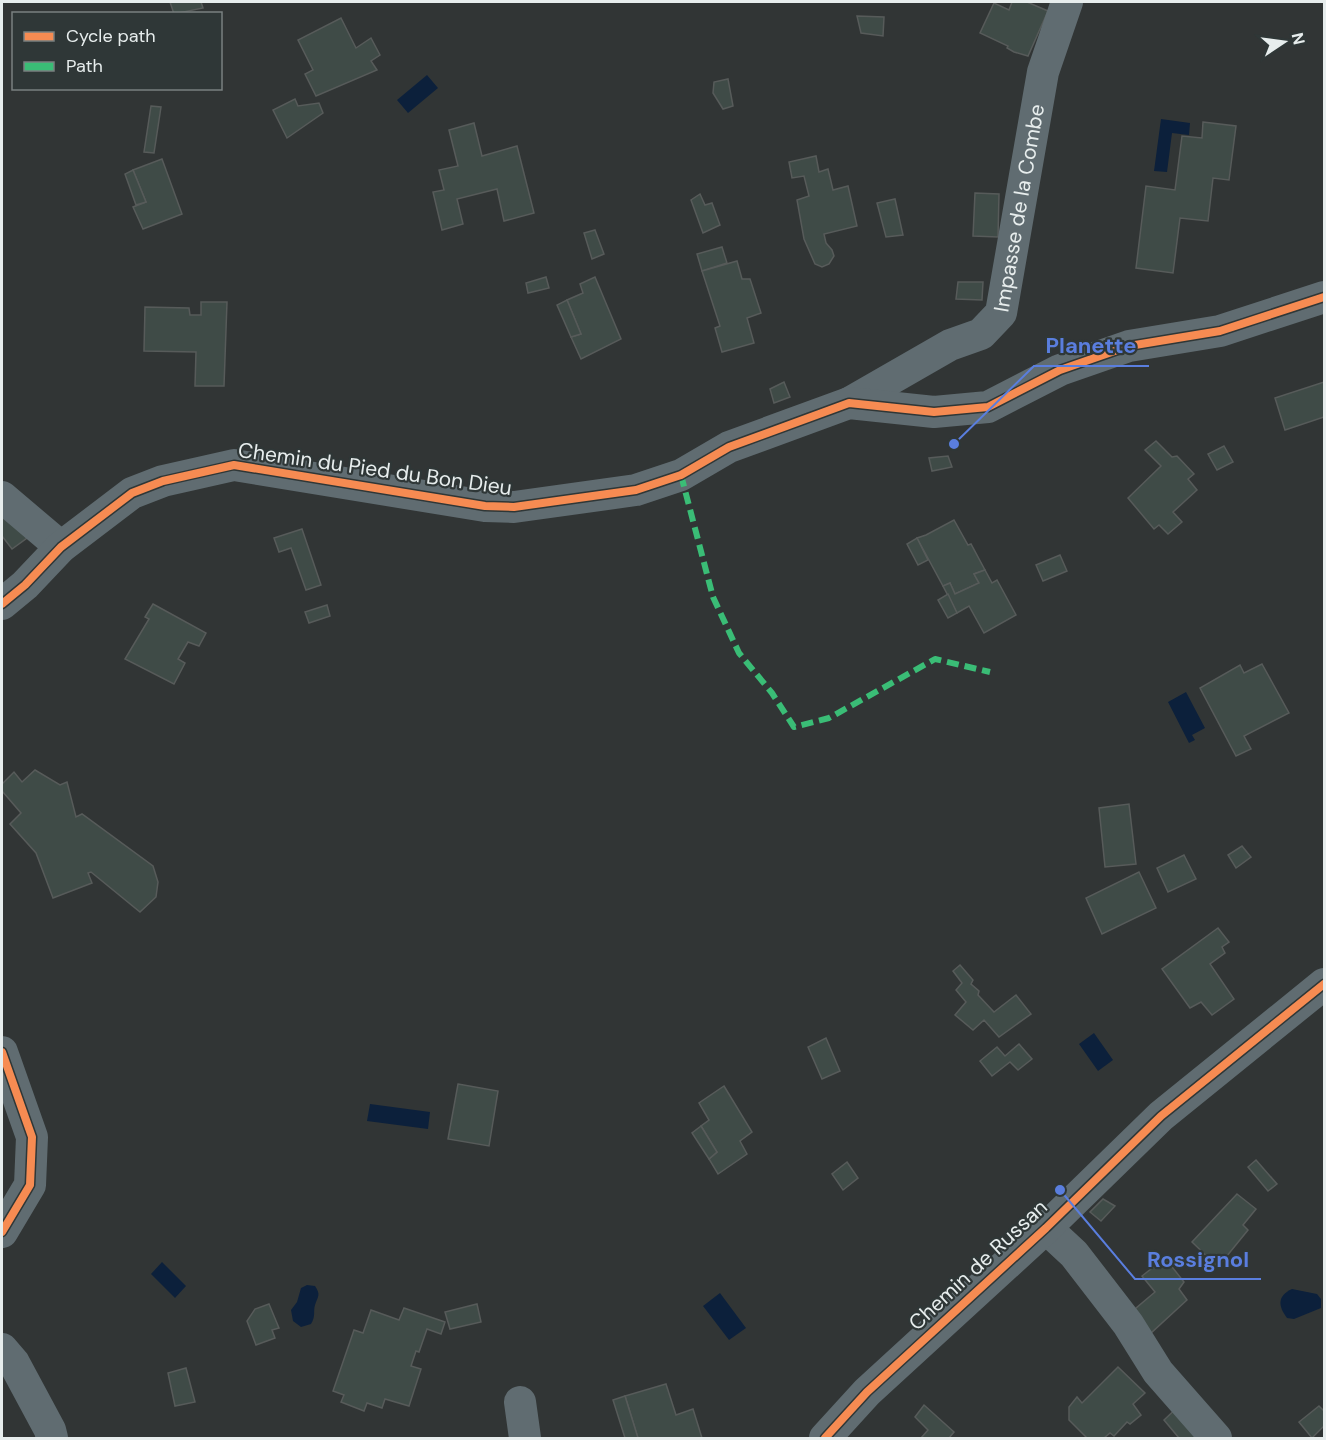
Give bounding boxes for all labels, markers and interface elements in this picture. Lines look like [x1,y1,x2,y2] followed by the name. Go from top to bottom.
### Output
[12,12,222,90] legend
[1254,12,1314,72] north arrow
[66,24,156,48] text: Cycle path
[1287,31,1310,47] text: N
[66,54,103,78] text: Path
[987,102,1051,314] street label: Impasse de la Combe
[1034,326,1149,366] callout: Planette
[1046,331,1136,360] text: Planette
[236,436,514,502] street label: Chemin du Pied du Bon Dieu
[903,1193,1053,1337] street label: Chemin de Russan
[1135,1239,1261,1279] callout: Rossignol
[1147,1245,1249,1274] text: Rossignol

